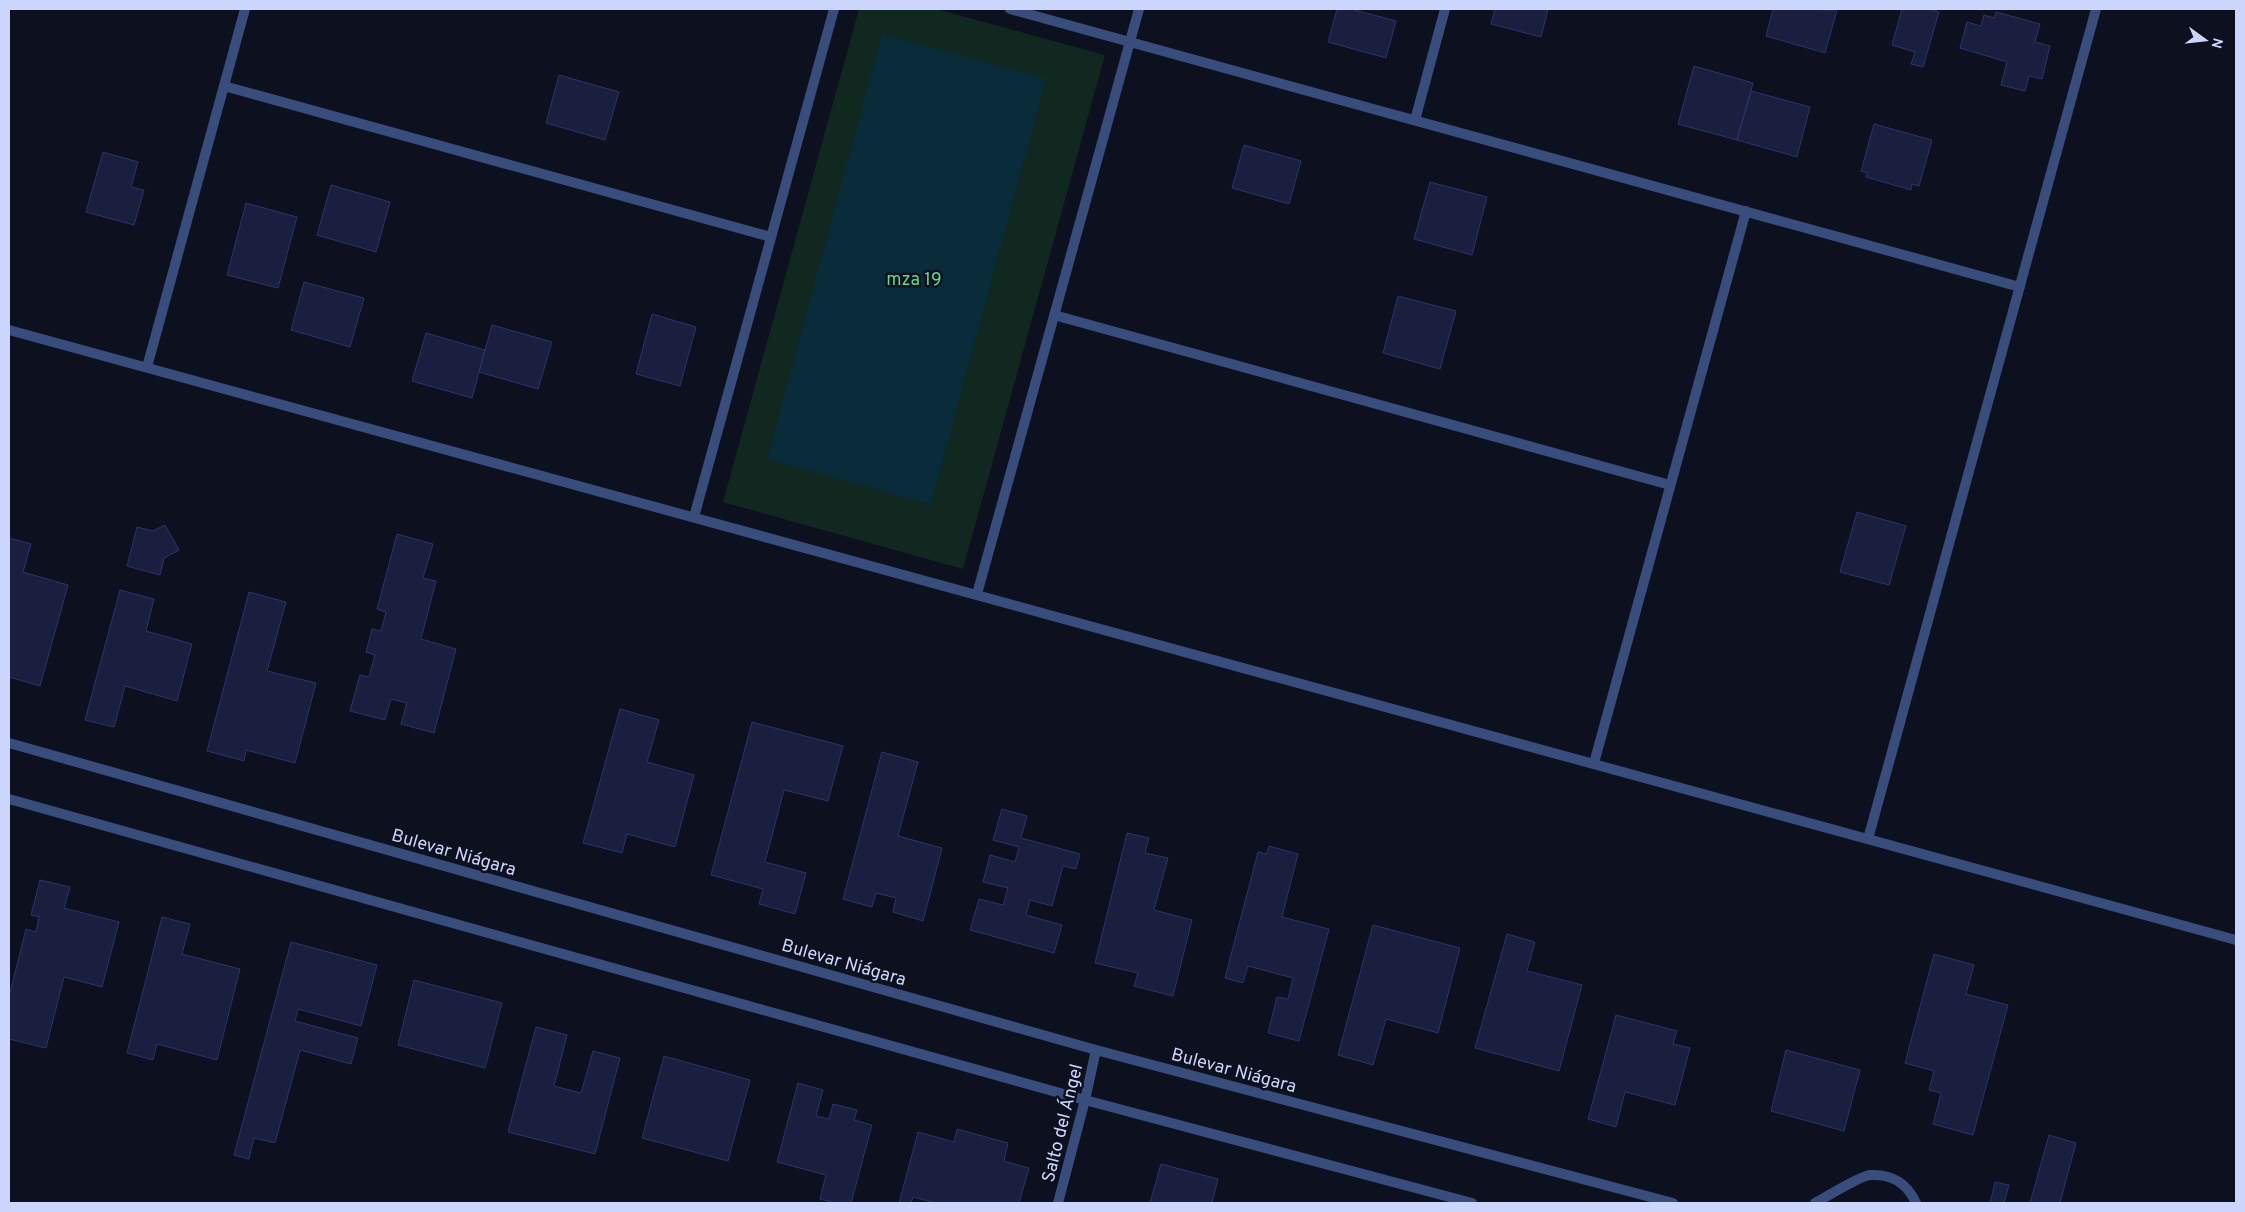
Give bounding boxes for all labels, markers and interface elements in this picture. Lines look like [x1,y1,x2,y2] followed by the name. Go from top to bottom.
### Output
[2180,15,2230,65] north arrow
[2207,36,2226,50] text: N
[886,269,942,292] park label: mza 19
[389,825,519,882] street label: Bulevar Niágara
[779,935,909,992] street label: Bulevar Niágara
[1169,1044,1299,1099] street label: Bulevar Niágara
[1036,1061,1089,1185] street label: Salto del Ángel

